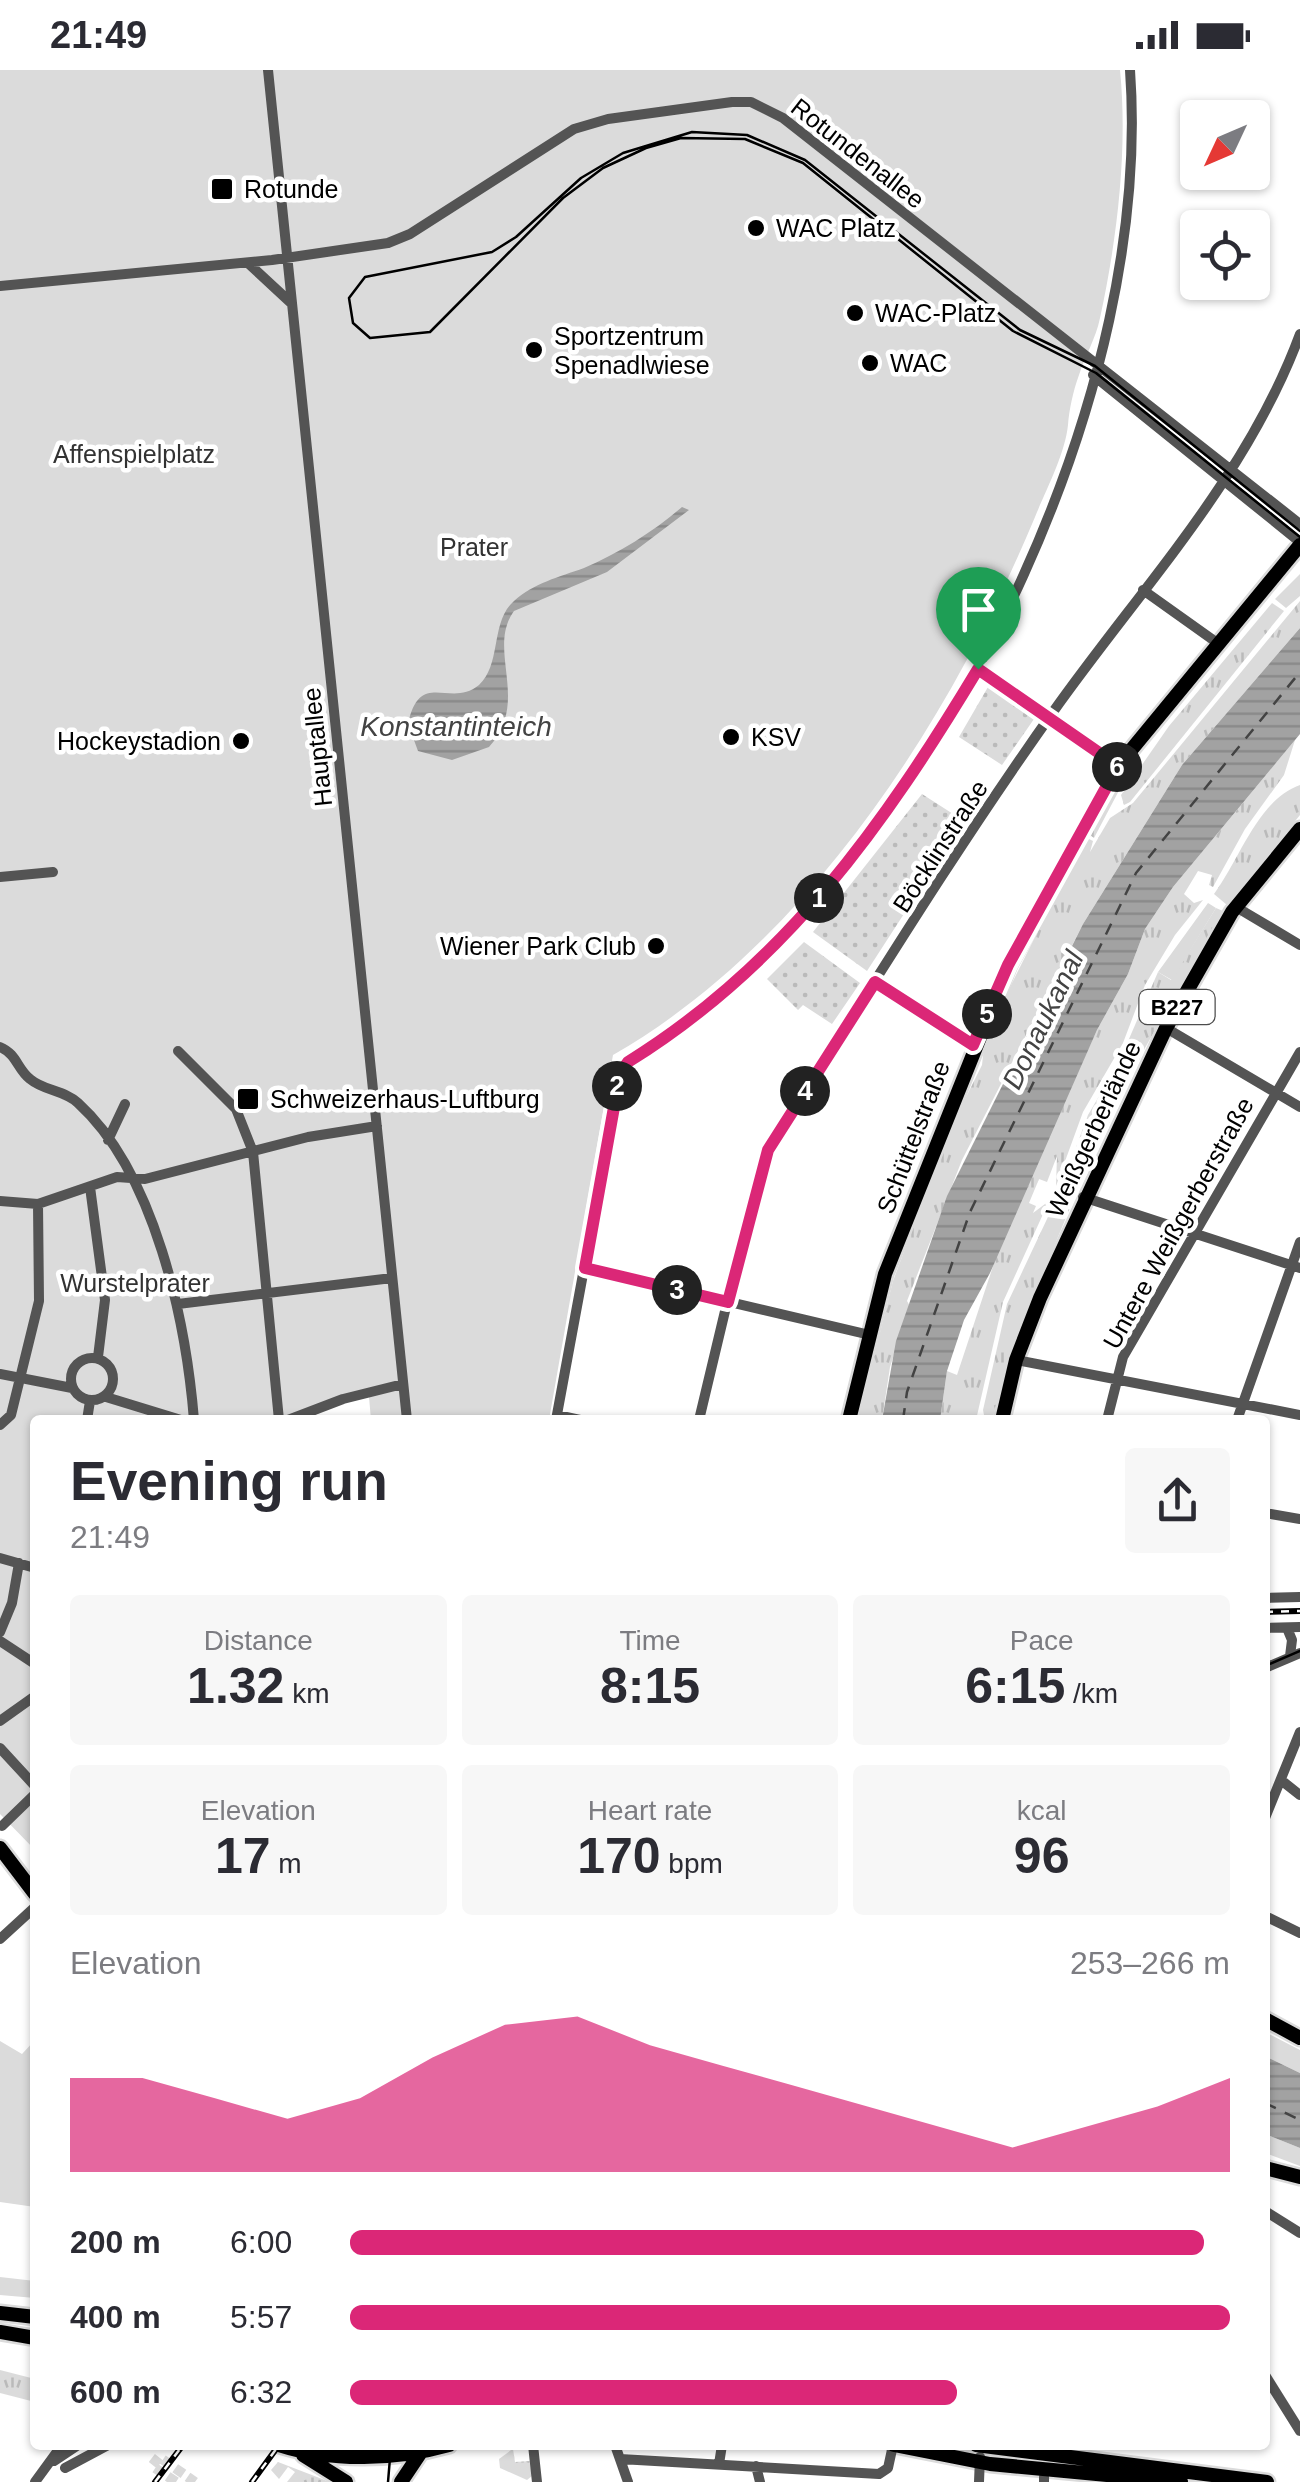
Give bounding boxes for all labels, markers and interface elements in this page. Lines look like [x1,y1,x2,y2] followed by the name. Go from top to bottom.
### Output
[50,14,147,56] text: 21:49
[786,92,930,214] street label: Rotundenallee
[1180,100,1270,190] north arrow
[1180,100,1270,300] map controls
[244,175,339,203] place label: Rotunde
[209,176,235,202] marker: Rotunde
[1180,210,1270,300] button: locate
[776,214,896,242] place label: WAC Platz
[745,217,767,239] marker: WAC Platz
[875,299,996,327] place label: WAC-Platz
[844,302,866,324] marker: WAC-Platz
[554,322,710,379] place label: Sportzentrum Spenadlwiese
[523,339,545,361] marker: Sportzentrum Spenadlwiese
[890,349,947,377] place label: WAC
[859,352,881,374] marker: WAC
[53,440,215,468] park label: Affenspielplatz
[440,533,508,561] park label: Prater
[936,567,1021,670] pin
[951,582,1006,637] icon: arrive
[297,686,337,808] street label: Hauptallee
[360,711,552,742] water label: Konstantinteich
[751,723,801,751] place label: KSV
[720,726,742,748] marker: KSV
[57,727,221,755] place label: Hockeystadion
[230,730,252,752] marker: Hockeystadion
[1092,742,1142,792] pin: 6
[1109,751,1125,782] text: 6
[887,775,993,917] street label: Böcklinstraße
[794,873,844,923] pin: 1
[811,882,827,913] text: 1
[440,932,636,960] place label: Wiener Park Club
[645,935,667,957] marker: Wiener Park Club
[996,945,1090,1094] water label: Donaukanal
[962,989,1012,1039] pin: 5
[1140,990,1214,1024] road number: B227
[979,998,995,1029] text: 5
[1040,1036,1146,1222] street label: Weißgerberlände
[871,1057,955,1217] street label: Schüttelstraße
[592,1061,642,1111] pin: 2
[780,1066,830,1116] pin: 4
[609,1070,625,1101] text: 2
[797,1075,813,1106] text: 4
[270,1085,540,1113] place label: Schweizerhaus-Luftburg
[235,1086,261,1112] marker: Schweizerhaus-Luftburg
[1097,1092,1259,1354] street label: Untere Weißgerberstraße
[652,1265,702,1315] pin: 3
[60,1269,210,1297] park label: Wurstelprater
[669,1274,685,1305] text: 3
[1125,1448,1230,1553] button: share
[70,1450,388,1512] text: Evening run
[70,1519,150,1555] text: 21:49
[204,1625,313,1656] text: Distance
[619,1625,681,1656] text: Time
[1010,1625,1074,1656] text: Pace
[187,1658,284,1714] text: 1.32
[600,1658,700,1714] text: 8:15
[965,1658,1065,1714] text: 6:15
[284,1678,330,1709] text: km
[1065,1678,1118,1709] text: /km
[201,1795,316,1826] text: Elevation
[588,1795,712,1826] text: Heart rate
[1017,1795,1067,1826] text: kcal
[215,1828,271,1884] text: 17
[577,1828,661,1884] text: 170
[1014,1828,1069,1884] text: 96
[271,1848,302,1879] text: m
[661,1848,723,1879] text: bpm
[70,1945,202,1981] text: Elevation
[1070,1945,1230,1981] text: 253–266 m
[70,2224,161,2260] text: 200 m
[230,2224,292,2260] text: 6:00
[70,2299,161,2335] text: 400 m
[230,2299,292,2335] text: 5:57
[70,2374,161,2410] text: 600 m
[230,2374,292,2410] text: 6:32

